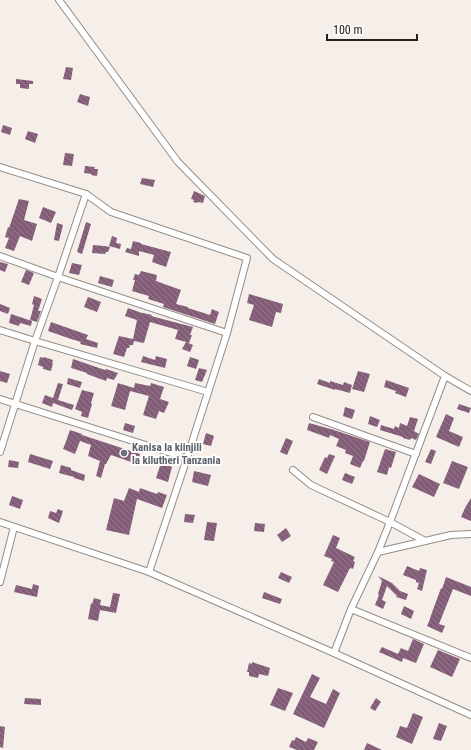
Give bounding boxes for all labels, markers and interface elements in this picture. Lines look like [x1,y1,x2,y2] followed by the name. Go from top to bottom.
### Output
[327,16,417,42] scale bar
[333,23,363,37] text: 100 m
[132,441,221,467] place label: Kanisa la kiinjili la kilutheri Tanzania
[119,448,129,458] marker: Kanisa la kiinjili la kilutheri Tanzania

